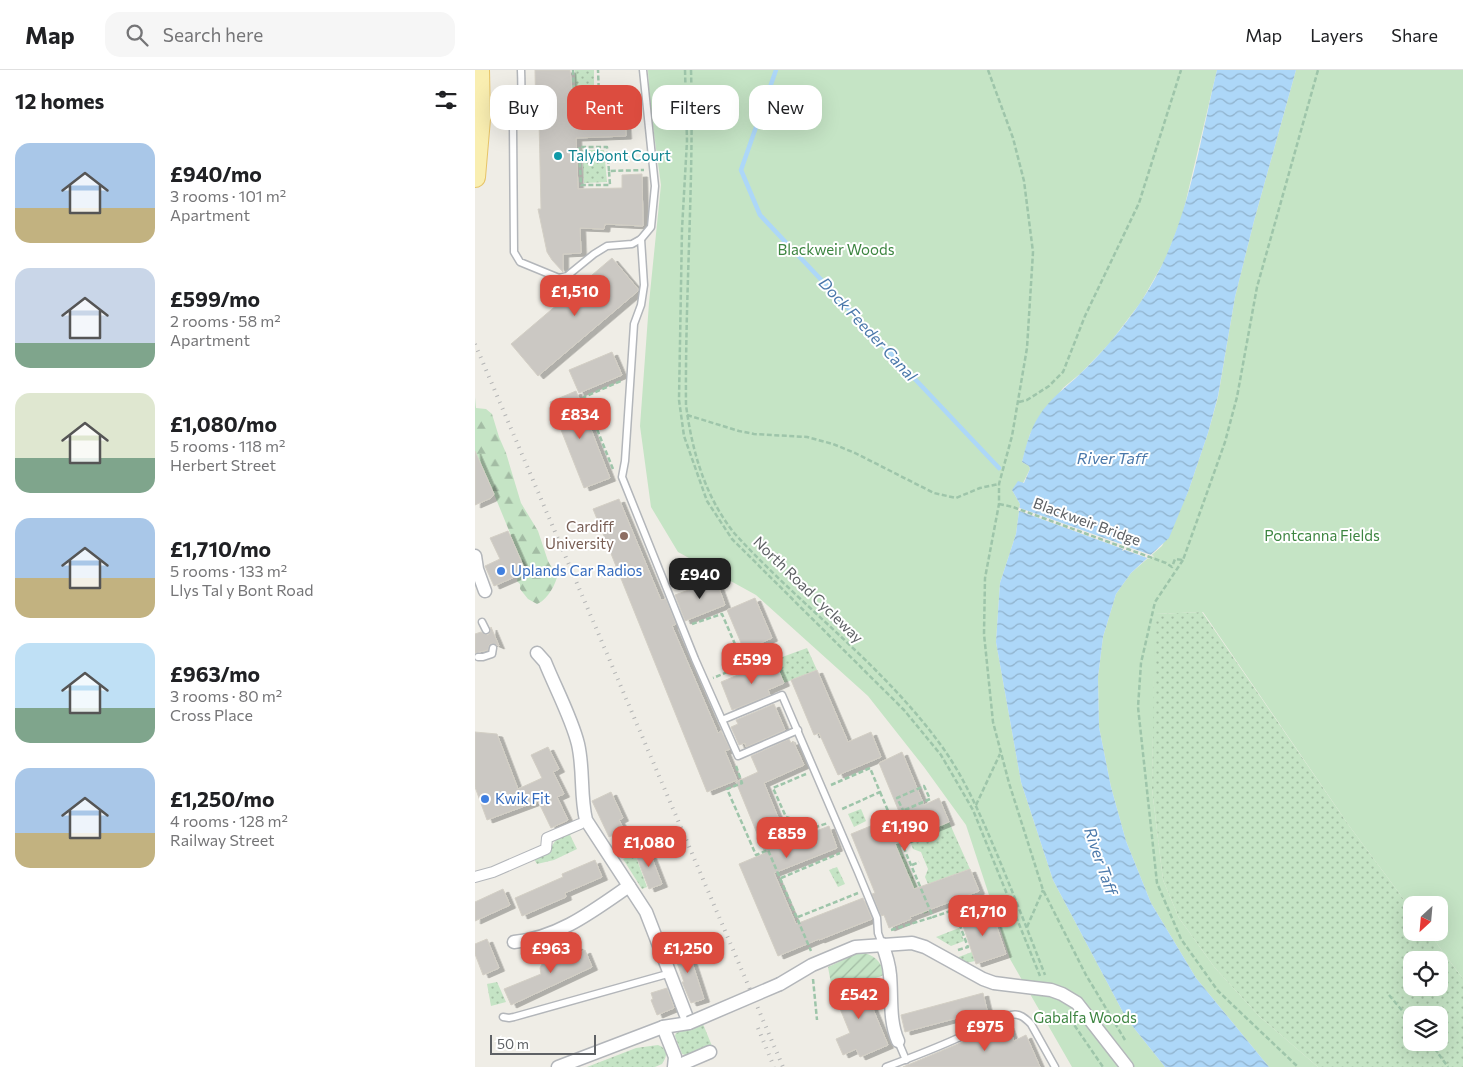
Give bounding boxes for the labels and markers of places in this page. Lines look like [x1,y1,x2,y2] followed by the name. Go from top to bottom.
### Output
[568,146,671,164] place label: Talybont Court
[552,150,564,162] marker: Talybont Court
[534,274,616,317] pin: £1,510
[550,398,610,440] pin: £834
[545,517,614,552] place label: Cardiff University
[618,530,630,542] marker: Cardiff University
[670,558,730,600] pin: £940
[511,561,643,579] place label: Uplands Car Radios
[495,565,507,577] marker: Uplands Car Radios
[722,642,782,685] pin: £599
[495,789,550,807] place label: Kwik Fit
[479,793,491,805] marker: Kwik Fit
[864,810,946,852] pin: £1,190
[757,816,817,859] pin: £859
[608,826,690,868] pin: £1,080
[942,894,1024,937] pin: £1,710
[521,932,581,974] pin: £963
[647,932,729,974] pin: £1,250
[829,978,889,1020] pin: £542
[955,1010,1015,1052] pin: £975

